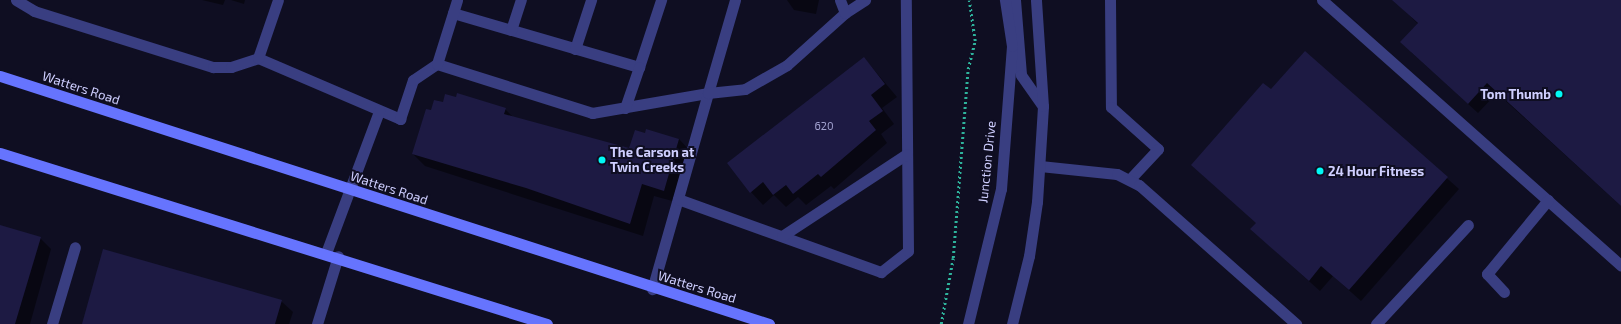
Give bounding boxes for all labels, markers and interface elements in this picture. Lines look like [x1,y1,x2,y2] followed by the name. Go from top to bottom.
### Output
[40,68,122,108] street label: Watters Road
[1480,86,1551,102] place label: Tom Thumb
[1554,89,1564,99] marker: Tom Thumb
[814,119,834,133] house number: 620
[975,120,999,204] street label: Junction Drive
[610,145,694,176] place label: The Carson at Twin Creeks
[597,155,607,165] marker: The Carson at Twin Creeks
[1328,163,1424,179] place label: 24 Hour Fitness
[1315,166,1325,176] marker: 24 Hour Fitness
[348,168,430,208] street label: Watters Road
[656,268,738,306] street label: Watters Road

